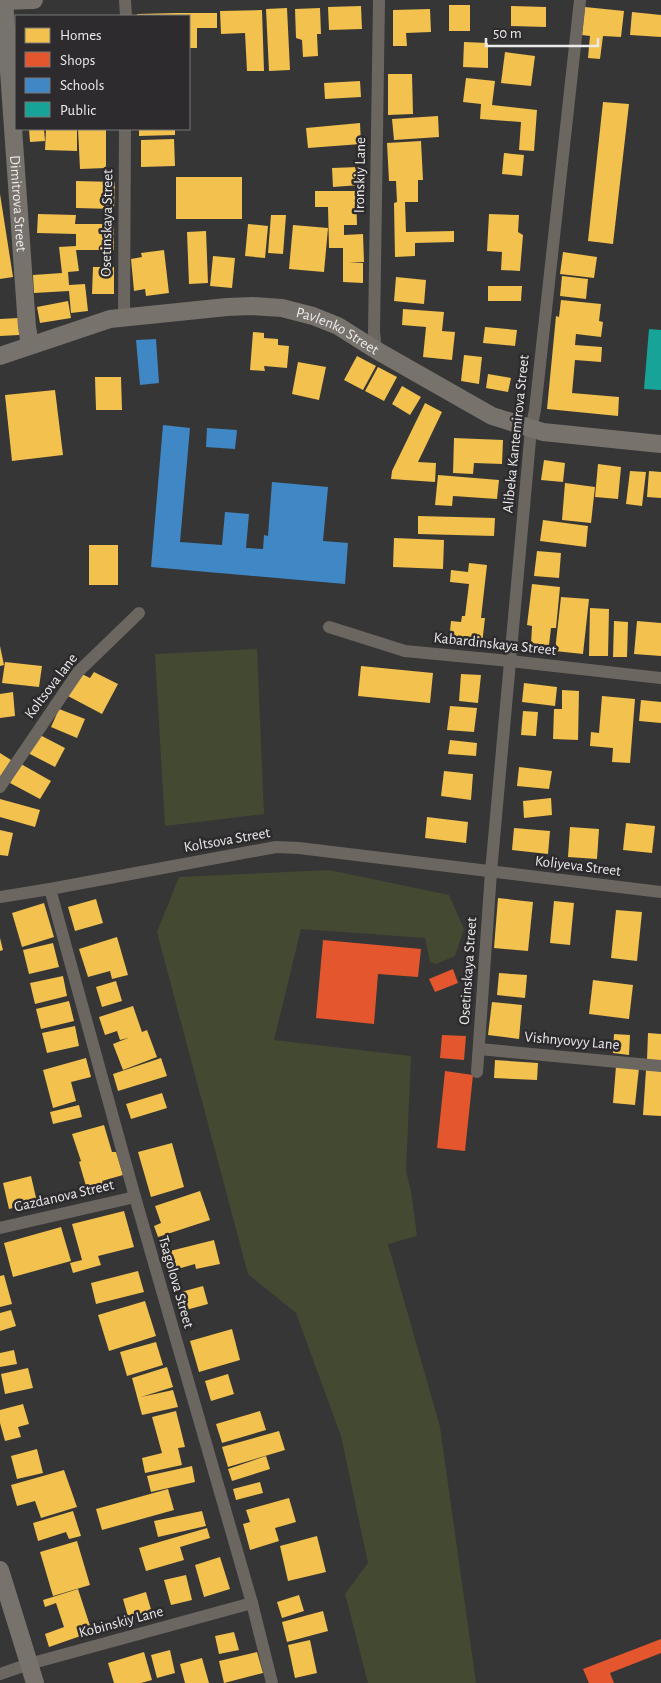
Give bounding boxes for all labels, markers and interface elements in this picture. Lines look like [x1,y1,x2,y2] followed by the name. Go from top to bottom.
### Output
[15,15,190,130] legend
[486,15,598,47] scale bar
[493,26,522,41] text: 50 m
[60,28,102,43] text: Homes
[60,53,95,68] text: Shops
[60,78,104,93] text: Schools
[60,103,96,118] text: Public
[352,137,368,213] street label: Ironskiy Lane
[7,155,29,252] street label: Dimitrova Street
[99,169,115,277] street label: Osetinskaya Street
[295,304,382,357] street label: Pavlenko Street
[500,354,532,514] street label: Alibeka Kantemirova Street
[433,630,557,658] street label: Kabardinskaya Street
[22,651,80,721] street label: Koltsova lane
[183,825,271,855] street label: Koltsova Street
[534,853,622,879] street label: Koliyeva Street
[457,916,479,1025] street label: Osetinskaya Street
[524,1029,620,1053] street label: Vishnyovyy Lane
[13,1177,116,1215] street label: Gazdanova Street
[156,1234,196,1330] street label: Tsagolova Street
[77,1603,165,1640] street label: Kobinskiy Lane

